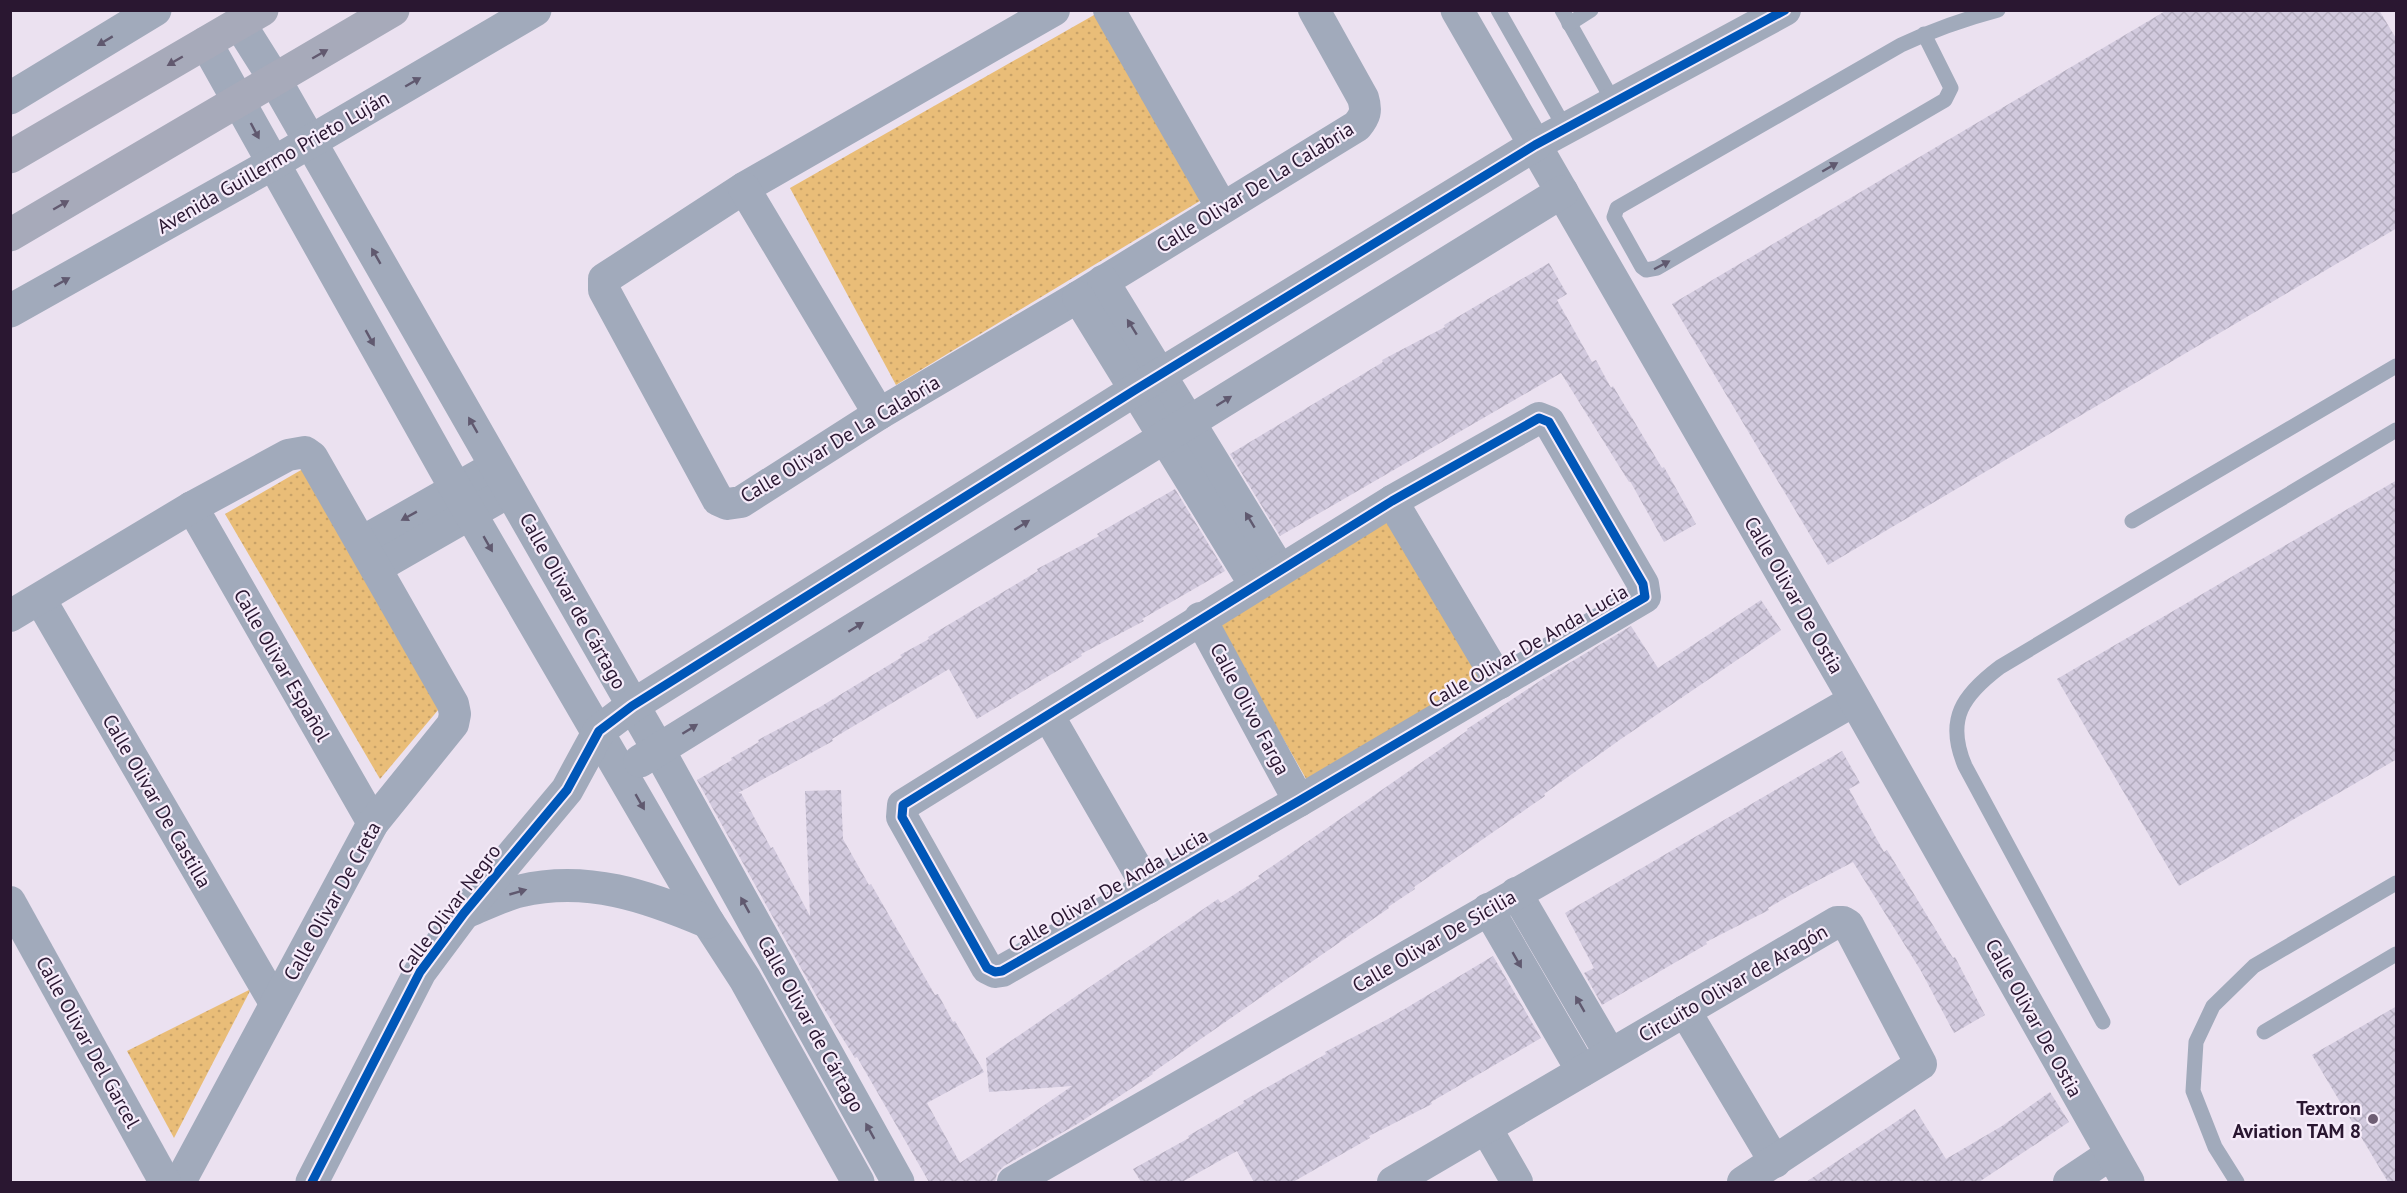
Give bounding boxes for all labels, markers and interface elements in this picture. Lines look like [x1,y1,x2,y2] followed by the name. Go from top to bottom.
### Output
[97,35,113,46] one-way arrow
[312,48,328,59] one-way arrow
[166,56,183,66] one-way arrow
[405,76,421,87] one-way arrow
[152,85,394,239] street label: Avenida Guillermo Prieto Luján
[1151,116,1359,258] street label: Calle Olivar De La Calabria
[250,123,260,140] one-way arrow
[1822,162,1839,172] one-way arrow
[53,200,69,211] one-way arrow
[370,248,381,264] one-way arrow
[1653,260,1670,270] one-way arrow
[53,277,70,287] one-way arrow
[1127,319,1138,335] one-way arrow
[365,330,376,346] one-way arrow
[736,369,944,509] street label: Calle Olivar De La Calabria
[1216,395,1232,406] one-way arrow
[468,416,478,433] one-way arrow
[514,508,632,694] street label: Calle Olivar de Cártago
[401,510,417,521] one-way arrow
[1244,512,1255,528] one-way arrow
[1738,512,1850,678] street label: Calle Olivar De Ostia
[1014,519,1030,530] one-way arrow
[483,536,493,553] one-way arrow
[1423,578,1633,714] street label: Calle Olivar De Anda Lucia
[228,584,336,746] street label: Calle Olivar Español
[848,622,864,633] one-way arrow
[1204,638,1296,780] street label: Calle Olivo Farga
[97,709,217,893] street label: Calle Olivar De Castilla
[682,724,698,735] one-way arrow
[635,794,645,811] one-way arrow
[277,817,387,985] street label: Calle Olivar De Creta
[1003,822,1213,958] street label: Calle Olivar De Anda Lucia
[392,839,506,979] street label: Calle Olivar Negro
[1347,884,1521,998] street label: Calle Olivar De Sicilia
[509,887,527,896] one-way arrow
[740,897,750,914] one-way arrow
[1634,918,1832,1048] street label: Circuito Olivar de Aragón
[752,931,870,1117] street label: Calle Olivar de Cártago
[1980,934,2088,1102] street label: Calle Olivar De Ostia
[30,951,146,1133] street label: Calle Olivar Del Garcel
[1512,952,1522,969] one-way arrow
[1575,996,1586,1012] one-way arrow
[2233,1095,2361,1144] place label: Textron Aviation TAM 8
[2366,1112,2380,1126] marker: Textron Aviation TAM 8
[865,1122,875,1139] one-way arrow

